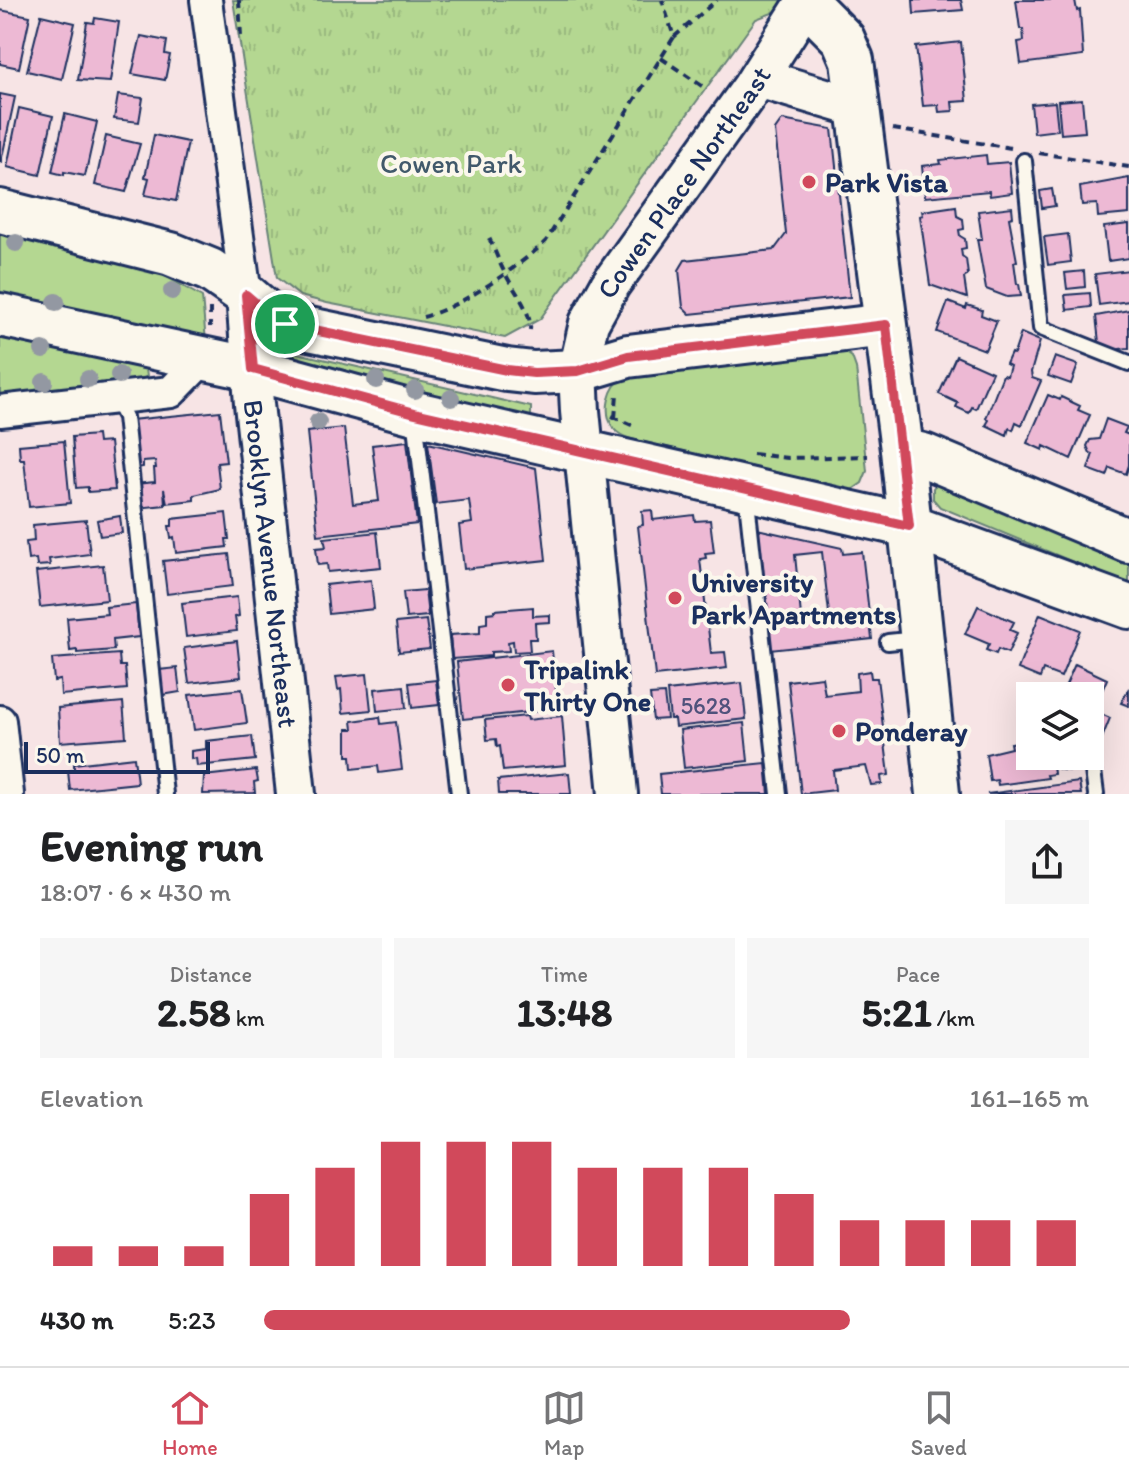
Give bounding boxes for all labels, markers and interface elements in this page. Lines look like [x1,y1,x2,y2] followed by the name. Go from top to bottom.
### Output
[589,60,778,304] street label: Cowen Place Northeast
[380,146,523,180] park label: Cowen Park
[825,165,948,199] place label: Park Vista
[800,173,818,191] marker: Park Vista
[251,290,319,358] pin
[263,302,307,346] icon: arrive
[237,398,306,730] street label: Brooklyn Avenue Northeast
[691,565,896,631] place label: University Park Apartments
[666,589,684,607] marker: University Park Apartments
[523,652,651,718] place label: Tripalink Thirty One
[499,676,517,694] marker: Tripalink Thirty One
[1016,682,1104,770] map controls
[1016,682,1104,770] button: layers
[680,691,732,720] house number: 5628
[855,714,968,748] place label: Ponderay
[830,722,848,740] marker: Ponderay
[24,738,210,774] scale bar
[36,742,85,769] text: 50 m
[40,819,263,872] text: Evening run
[1005,820,1089,904] button: share
[40,876,231,908] text: 18:07 · 6 × 430 m
[170,961,252,988] text: Distance
[541,961,588,988] text: Time
[896,961,940,988] text: Pace
[157,988,231,1036] text: 2.58
[516,988,613,1036] text: 13:48
[861,988,932,1036] text: 5:21
[231,1005,265,1032] text: km
[932,1005,975,1032] text: /km
[40,1082,143,1114] text: Elevation
[969,1082,1089,1114] text: 161–165 m
[40,1304,114,1336] text: 430 m
[168,1304,216,1336] text: 5:23
[162,1386,218,1461] tab: Home
[542,1386,586,1461] tab: Map
[911,1386,967,1461] tab: Saved

